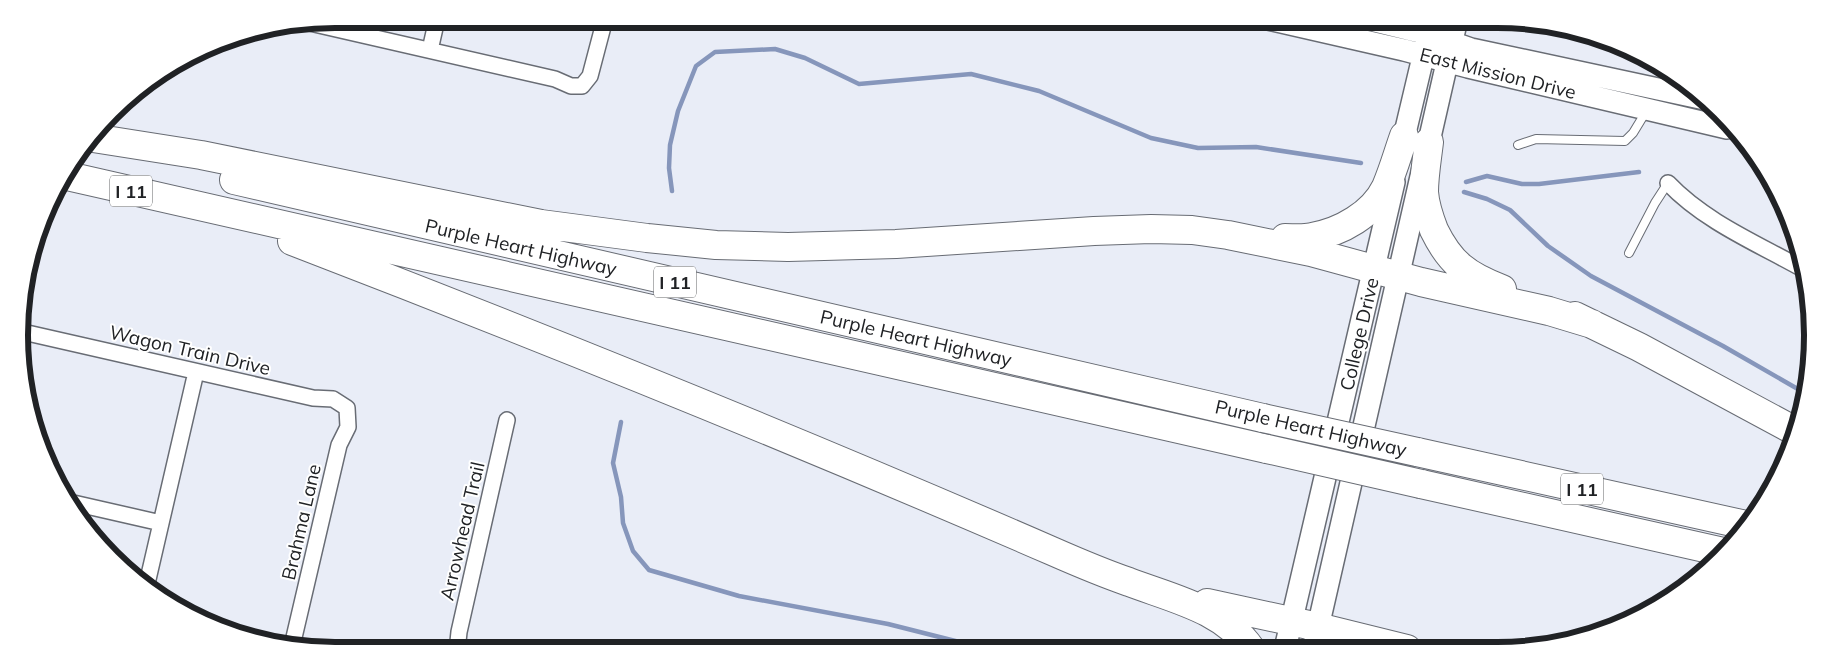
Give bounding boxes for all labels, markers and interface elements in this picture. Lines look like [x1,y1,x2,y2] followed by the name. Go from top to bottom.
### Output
[1417,42,1579,104] street label: East Mission Drive
[110,176,152,207] road number: I 11
[423,213,619,281] street label: Purple Heart Highway
[654,266,696,298] road number: I 11
[1334,275,1384,393] street label: College Drive
[818,304,1014,372] street label: Purple Heart Highway
[107,320,273,380] street label: Wagon Train Drive
[1213,394,1409,462] street label: Purple Heart Highway
[434,459,490,603] street label: Arrowhead Trail
[276,462,326,582] street label: Brahma Lane
[1561,474,1603,504] road number: I 11

